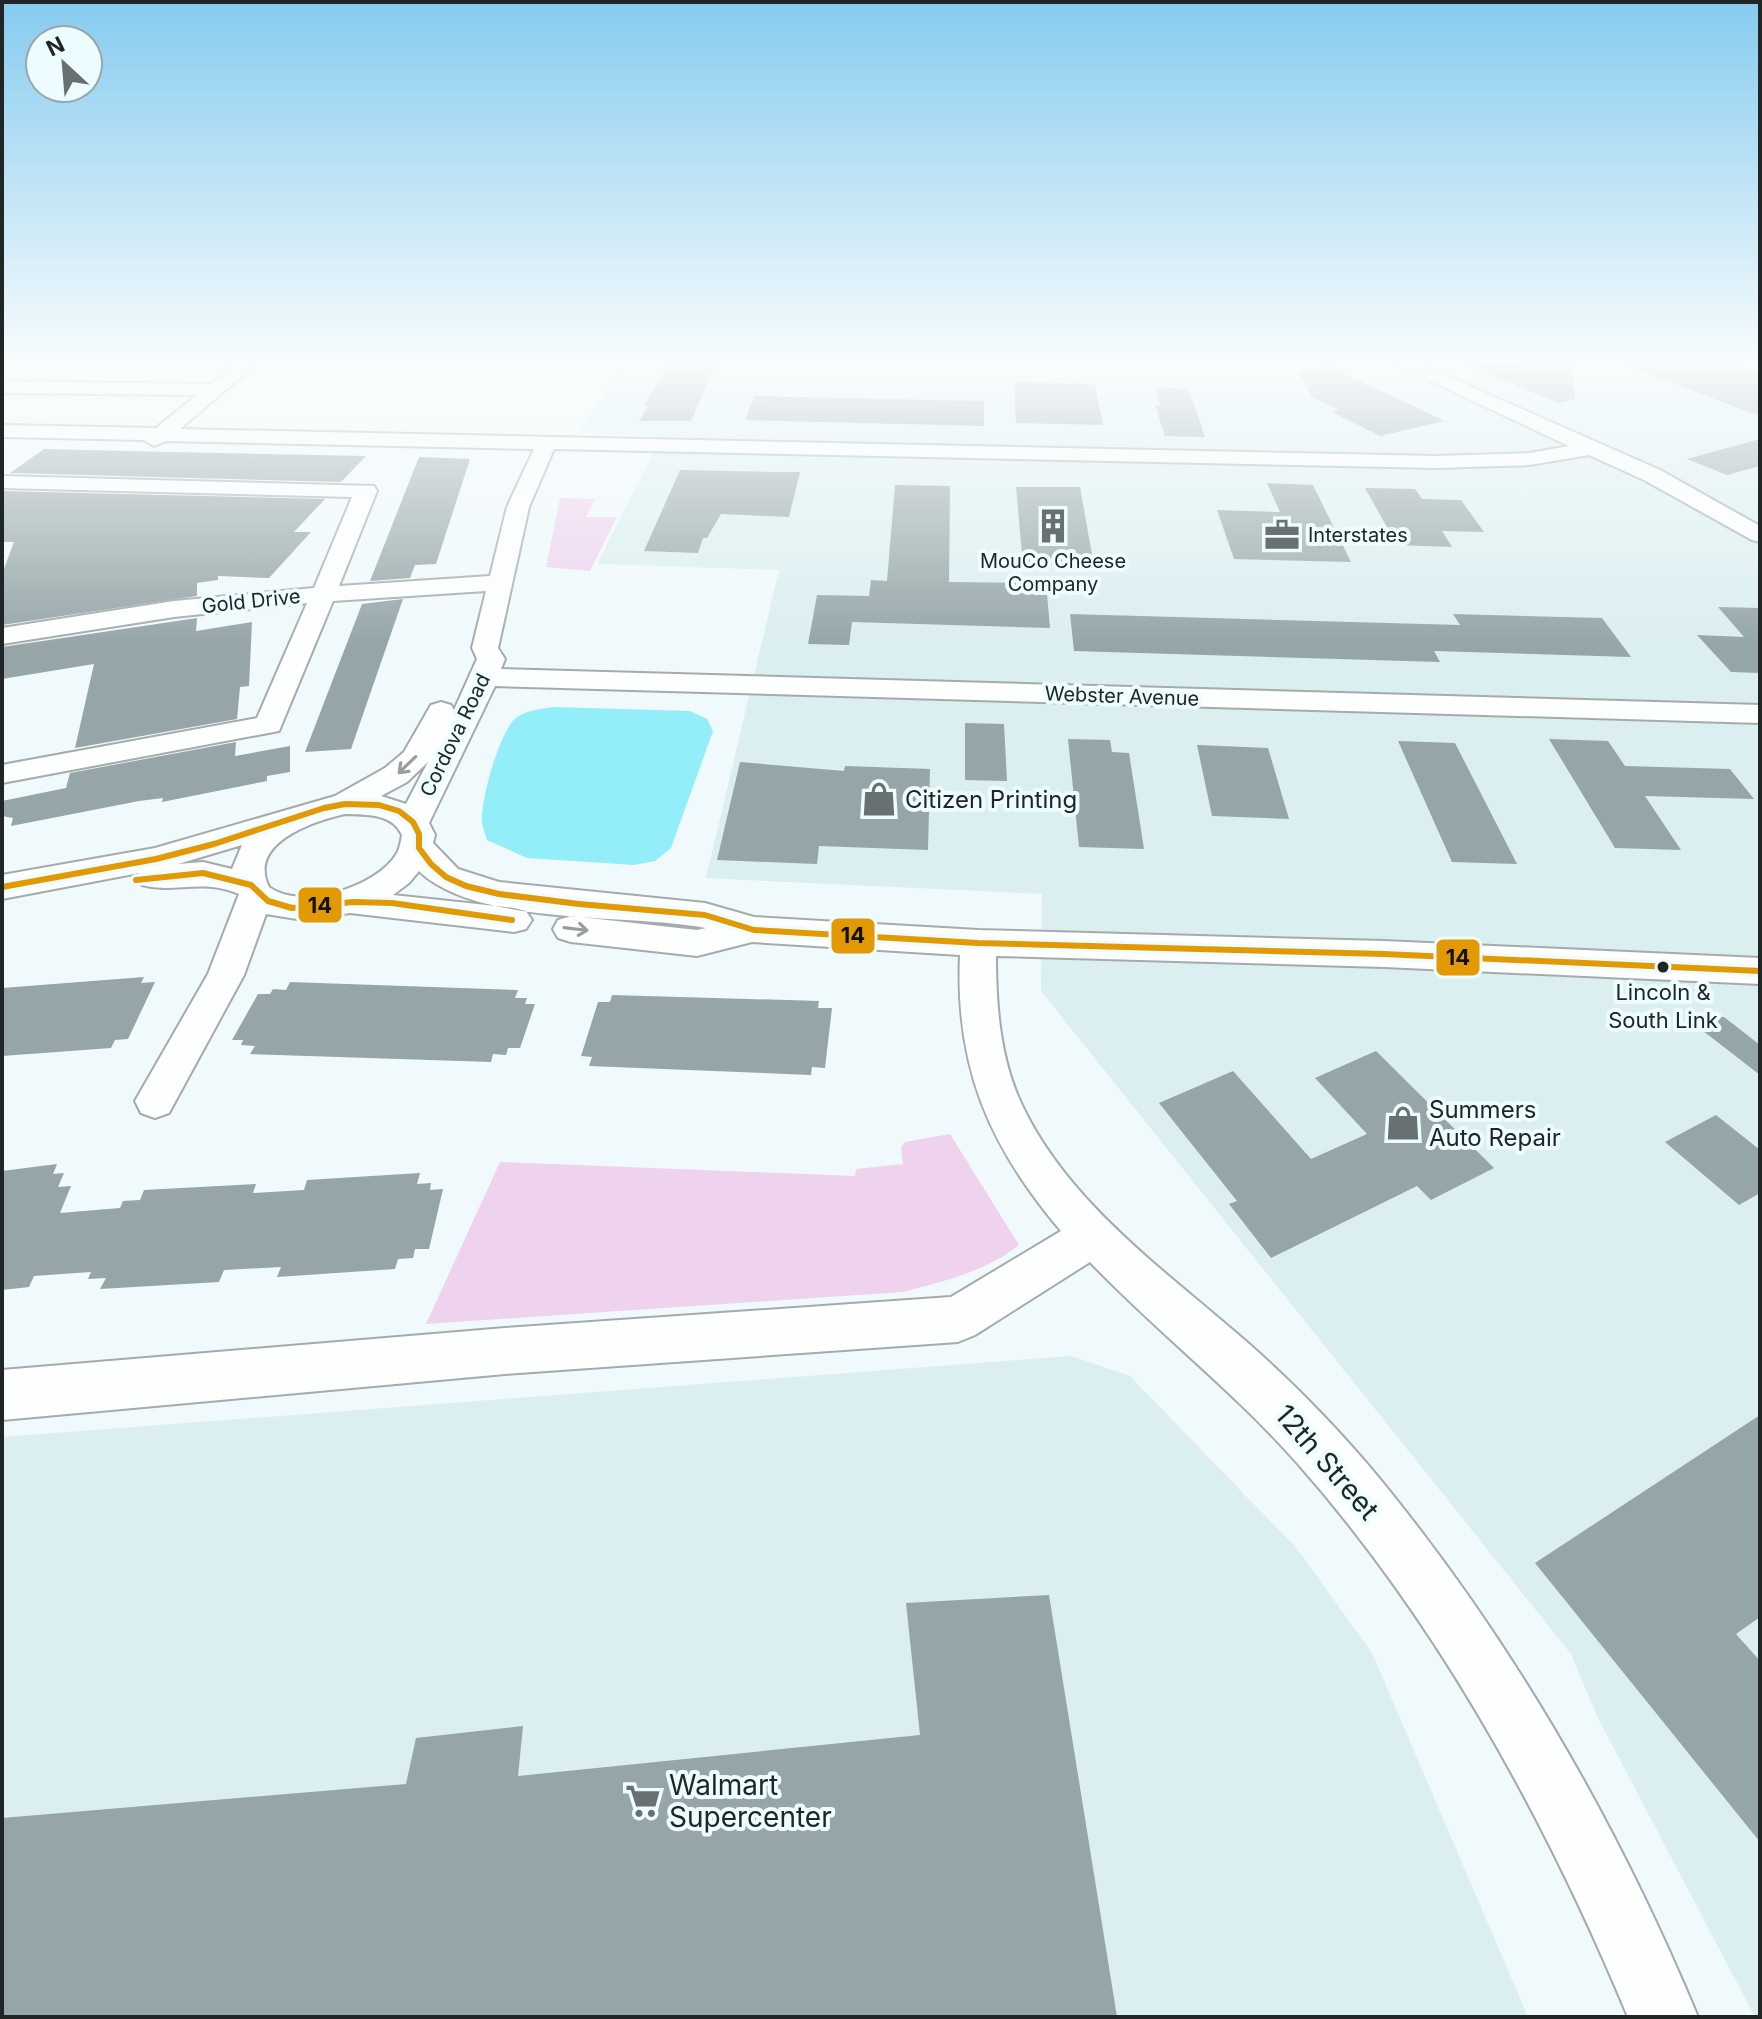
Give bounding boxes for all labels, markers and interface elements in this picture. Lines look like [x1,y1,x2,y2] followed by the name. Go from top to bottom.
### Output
[24,24,104,104] north arrow
[42,31,68,61] text: N
[1034,507,1072,545] building icon: MouCo Cheese Company
[1263,516,1301,554] office icon: Interstates
[1308,523,1408,547] place label: Interstates
[980,549,1126,596] place label: MouCo Cheese Company
[200,584,302,618] street label: Gold Drive
[415,670,495,800] street label: Cordova Road
[1044,681,1200,711] street label: Webster Avenue
[397,756,417,775] one-way arrow
[860,780,898,818] shop icon: Citizen Printing
[905,785,1077,814] place label: Citizen Printing
[297,886,343,924] line badge: 14
[308,892,332,918] text: 14
[830,917,876,955] line badge: 14
[563,922,588,937] one-way arrow
[841,922,865,948] text: 14
[1435,938,1481,977] line badge: 14
[1446,944,1470,970] text: 14
[1655,959,1671,975] marker: Lincoln & South Link
[1608,979,1718,1033] place label: Lincoln & South Link
[1429,1095,1561,1152] place label: Summers Auto Repair
[1384,1104,1422,1142] shop icon: Summers Auto Repair
[1268,1398,1386,1526] street label: 12th Street
[669,1768,832,1834] place label: Walmart Supercenter
[624,1782,662,1820] supermarket icon: Walmart Supercenter

